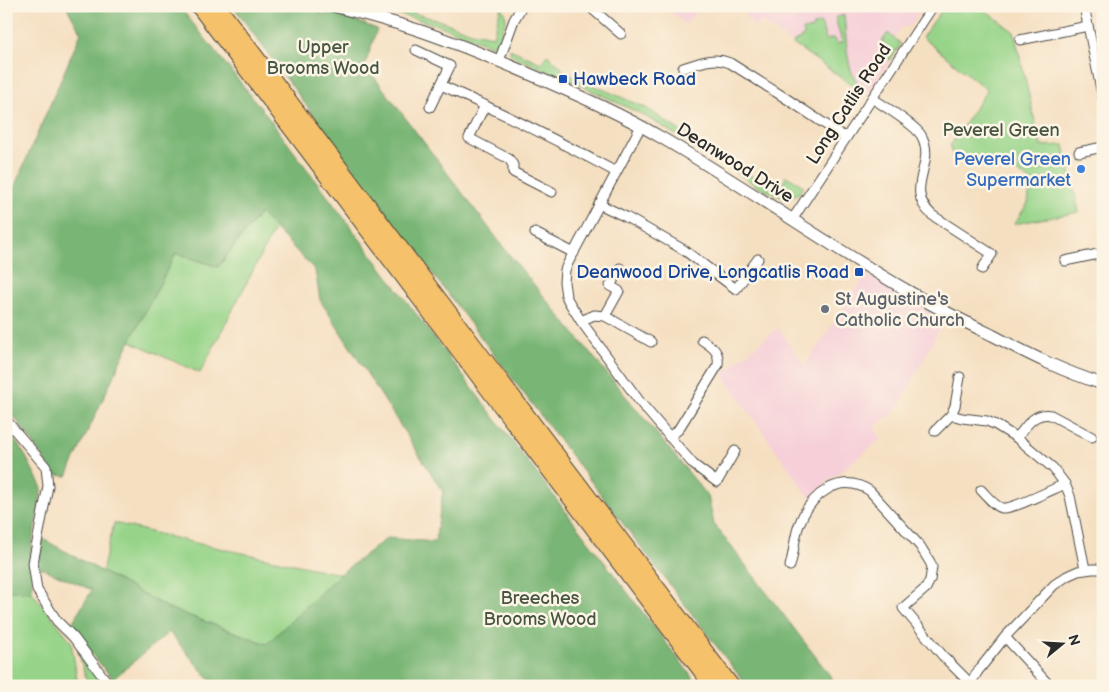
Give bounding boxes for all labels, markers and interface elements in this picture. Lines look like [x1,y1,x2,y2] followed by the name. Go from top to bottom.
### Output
[266,37,380,79] park label: Upper Brooms Wood
[802,40,896,168] street label: Long Catlis Road
[573,69,696,90] place label: Hawbeck Road
[557,73,569,85] marker: Hawbeck Road
[673,119,797,207] street label: Deanwood Drive
[942,120,1060,141] park label: Peverel Green
[954,149,1071,191] place label: Peverel Green Supermarket
[1075,163,1087,175] marker: Peverel Green Supermarket
[576,262,849,283] place label: Deanwood Drive, Longcatlis Road
[853,266,865,278] marker: Deanwood Drive, Longcatlis Road
[835,289,965,331] place label: St Augustine's Catholic Church
[819,303,831,315] marker: St Augustine's Catholic Church
[483,588,597,630] park label: Breeches Brooms Wood
[1036,620,1086,670] north arrow
[1064,633,1084,648] text: N

